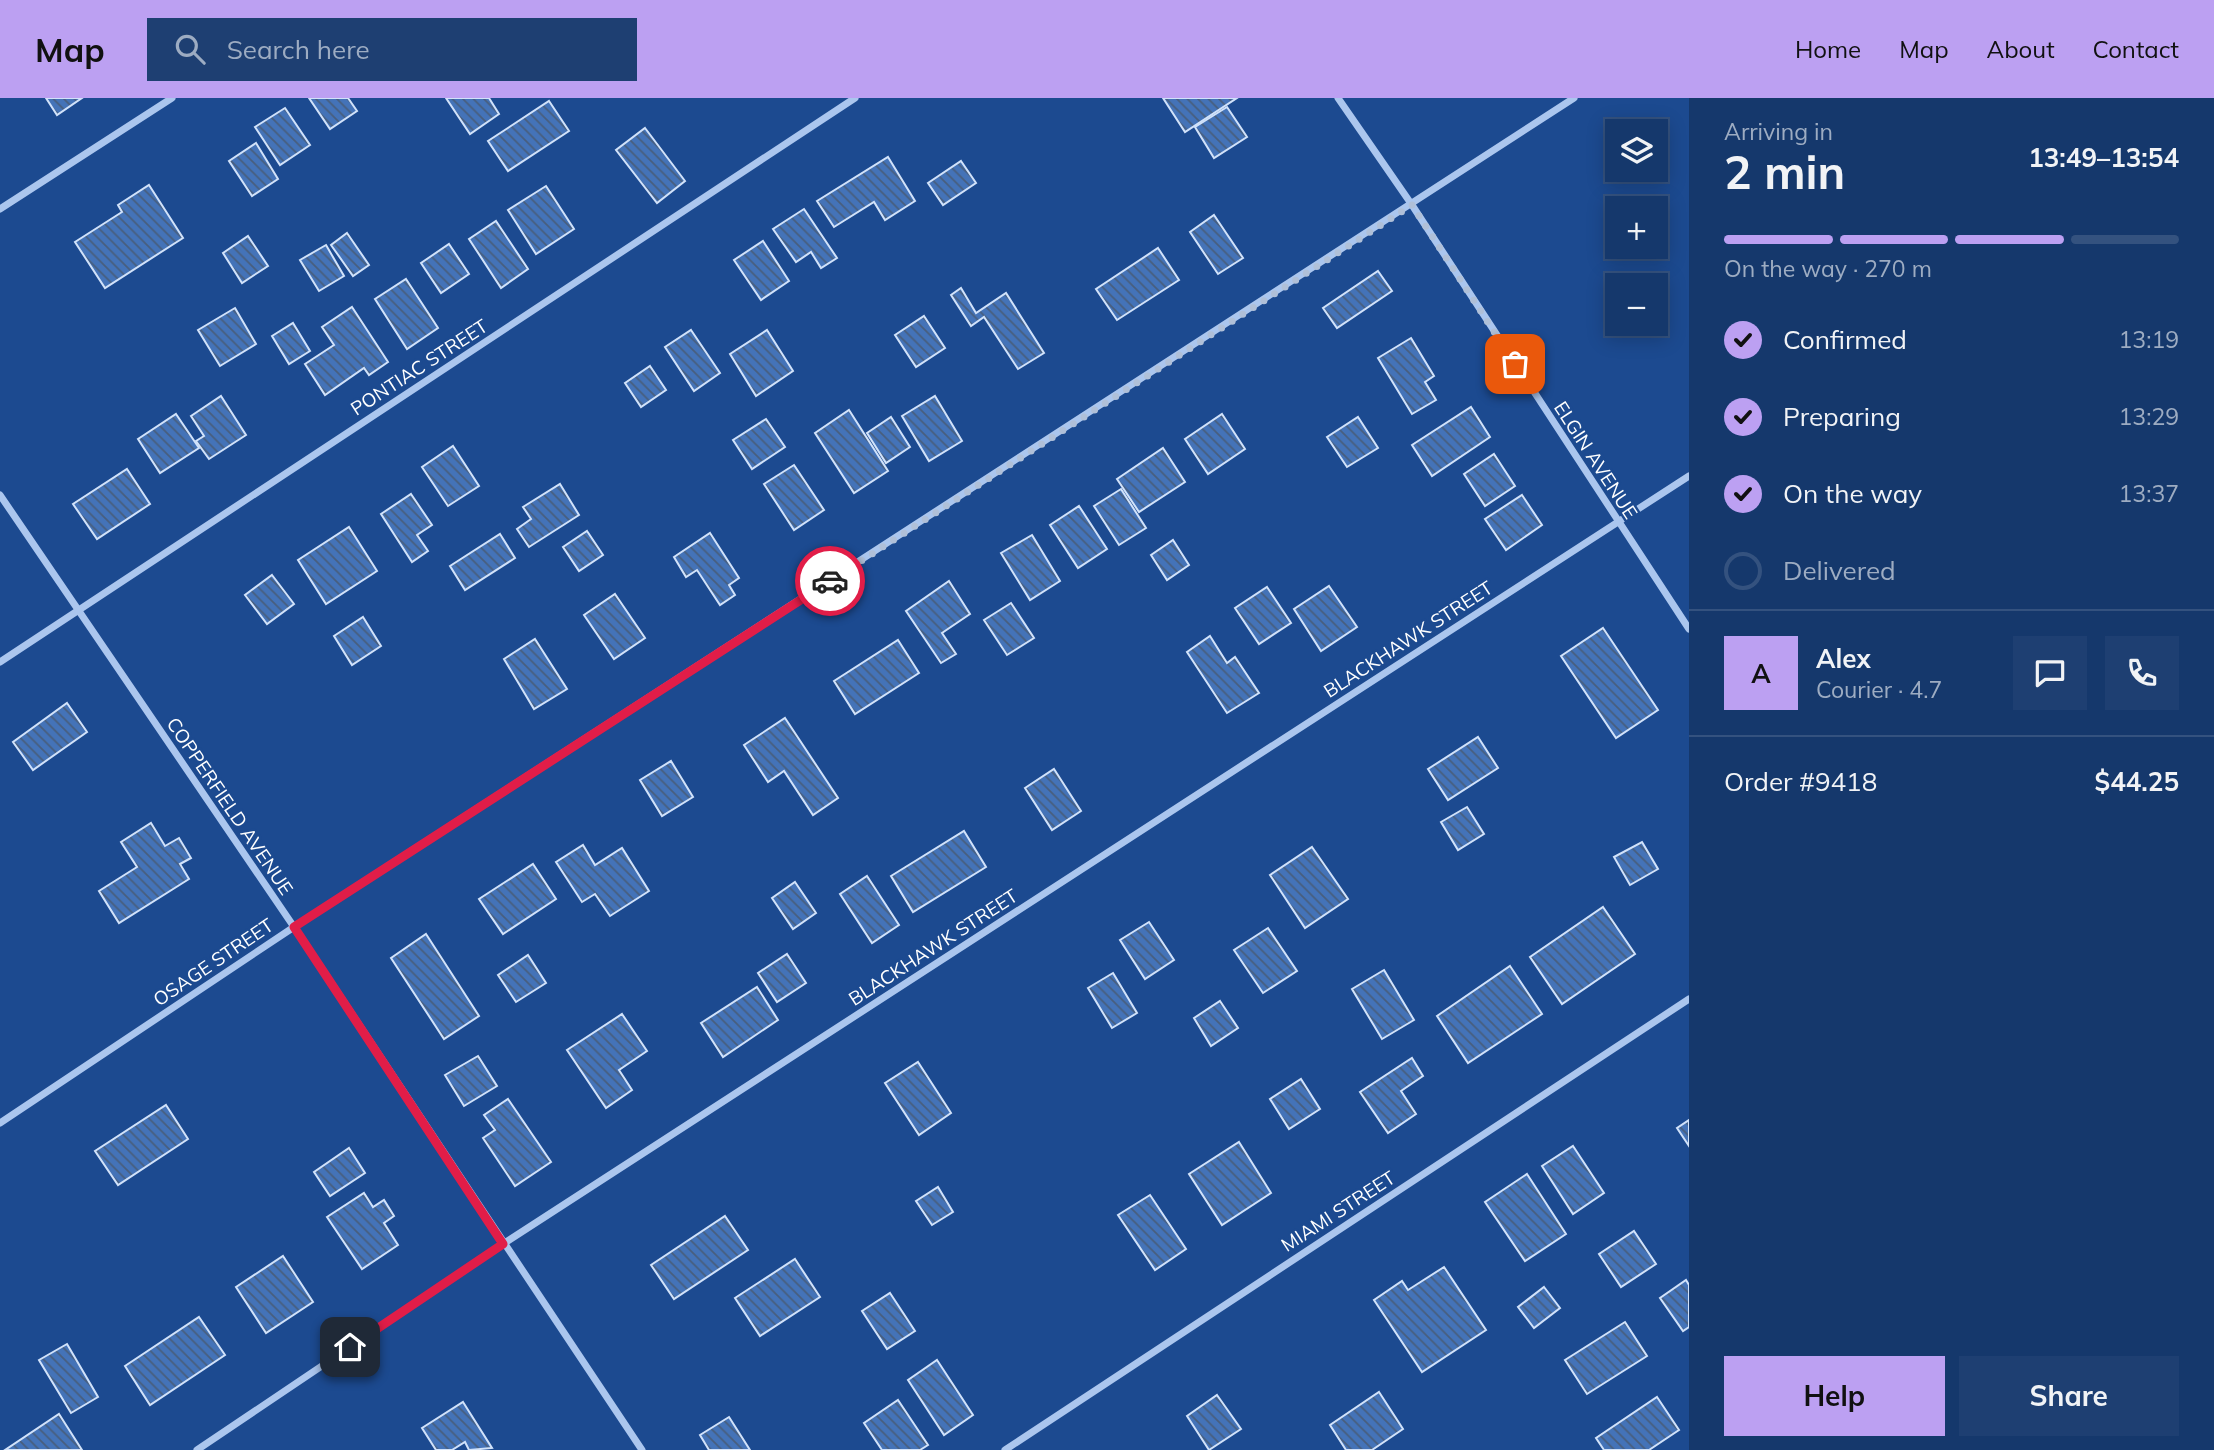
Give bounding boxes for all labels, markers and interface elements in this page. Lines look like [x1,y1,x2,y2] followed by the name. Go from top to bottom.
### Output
[147,18,637,81] search box
[35,29,105,70] text: Map
[171,30,209,68] icon: search
[227,33,370,66] text: Search here
[1795,34,1861,64] text: Home
[1899,34,1949,64] text: Map
[1987,34,2055,64] text: About
[2093,34,2179,64] text: Contact
[1724,117,1833,146] text: Arriving in
[1605,119,1668,336] map controls
[1605,119,1668,182] button: layers
[2028,141,2179,174] text: 13:49–13:54
[1724,143,1845,201] text: 2 min
[1605,196,1668,259] button: +
[1724,254,1932,283] text: On the way · 270 m
[1605,273,1668,336] button: −
[346,313,493,420] street label: PONTIAC STREET
[1724,321,1762,359] icon: check
[1783,323,1907,356] text: Confirmed
[2119,325,2179,354] text: 13:19
[1485,334,1545,394] pin
[1496,345,1534,383] icon: bag
[1549,397,1643,523] street label: ELGIN AVENUE
[1724,398,1762,436] icon: check
[1783,400,1901,433] text: Preparing
[2119,402,2179,431] text: 13:29
[1724,475,1762,513] icon: check
[1783,477,1922,510] text: On the way
[2119,479,2179,508] text: 13:37
[795,546,865,616] courier
[1783,554,1896,587] text: Delivered
[811,562,849,600] icon: car
[1319,575,1498,703] street label: BLACKHAWK STREET
[2013,636,2087,710] button: chat
[2105,636,2179,710] button: phone
[1816,642,1871,675] text: Alex
[1751,657,1771,690] text: A
[1816,675,1942,704] text: Courier · 4.7
[162,713,298,899] street label: COPPERFIELD AVENUE
[1724,765,1877,798] text: Order #9418
[2095,765,2179,798] text: $44.25
[844,883,1023,1011] street label: BLACKHAWK STREET
[148,913,278,1011] street label: OSAGE STREET
[1276,1165,1400,1257] street label: MIAMI STREET
[320,1317,380,1377] pin
[331,1328,369,1366] icon: home
[1724,1356,1945,1436] button: Help
[1959,1356,2179,1436] button: Share

